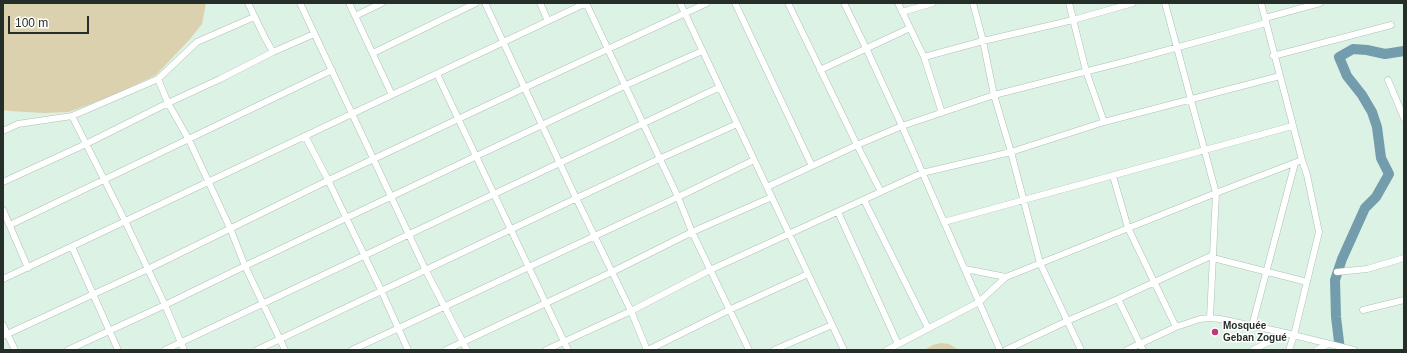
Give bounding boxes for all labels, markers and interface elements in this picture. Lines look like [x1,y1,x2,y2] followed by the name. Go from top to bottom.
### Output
[10,8,91,34] scale bar
[15,16,48,30] text: 100 m
[1223,320,1287,344] place label: Mosquée Geban Zogué
[1210,327,1220,337] marker: Mosquée Geban Zogué

